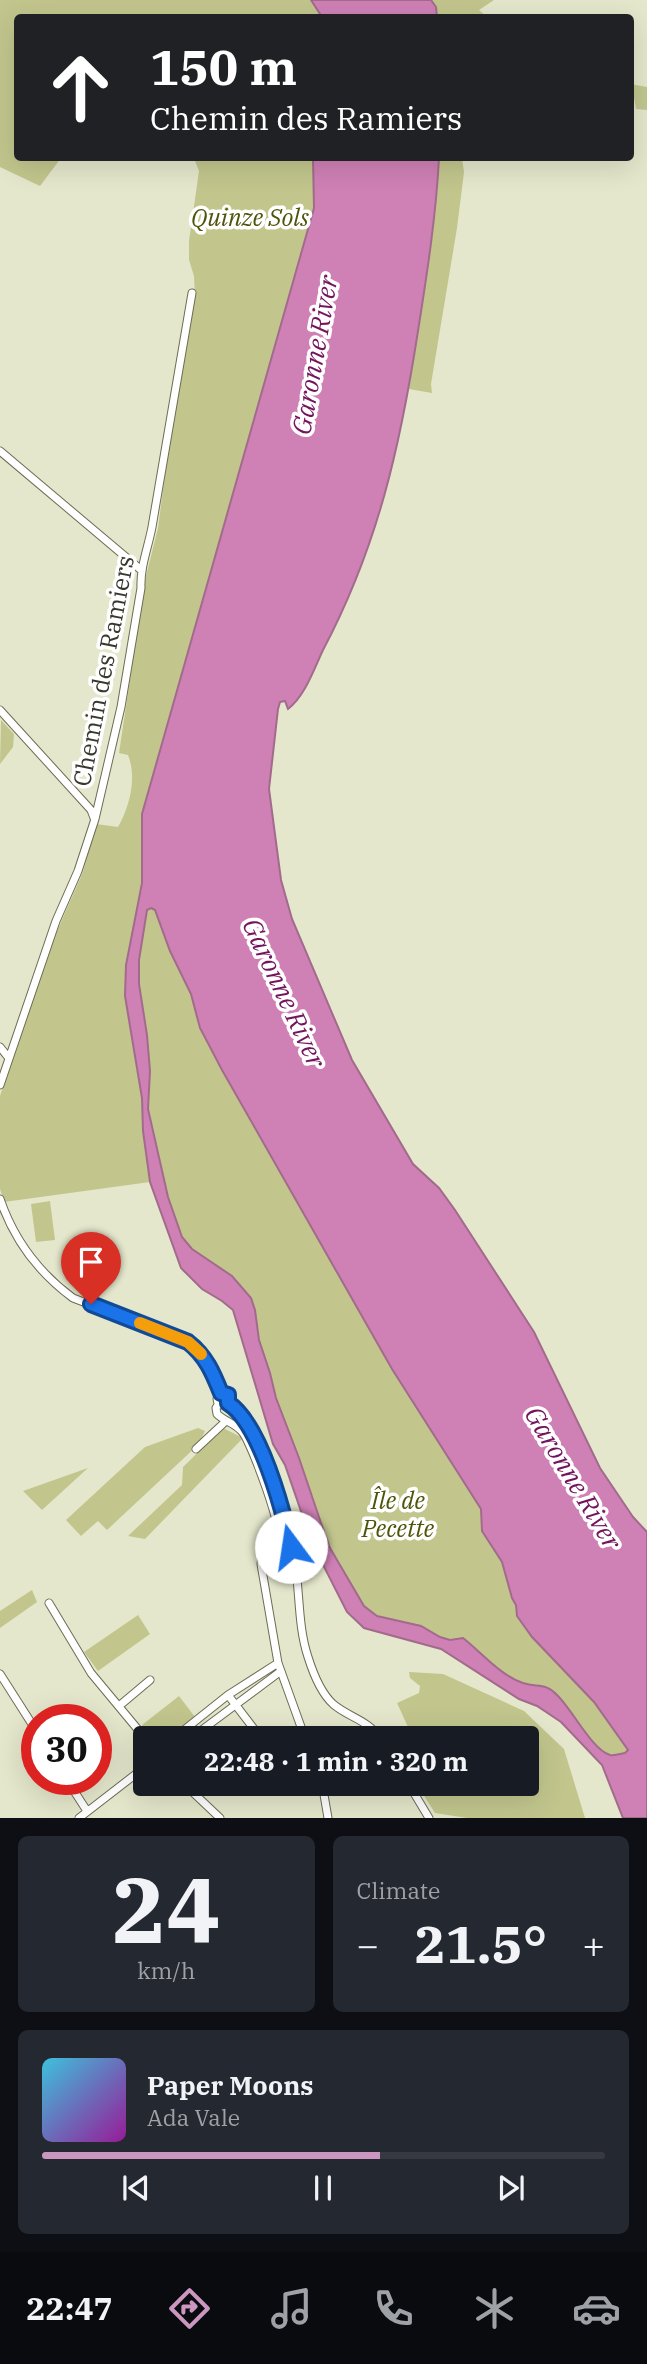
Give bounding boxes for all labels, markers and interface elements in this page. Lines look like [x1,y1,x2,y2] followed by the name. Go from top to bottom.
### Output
[150,35,297,98] text: 150 m
[35,42,126,133] icon: ahead
[150,97,462,139] text: Chemin des Ramiers
[191,201,309,233] park label: Quinze Sols
[283,272,345,437] water label: Garonne River
[65,553,141,789] street label: Chemin des Ramiers
[235,912,335,1073] water label: Garonne River
[61,1232,121,1304] pin
[72,1243,110,1281] icon: arrive
[518,1400,630,1556] water label: Garonne River
[361,1484,435,1544] park label: Île de Pecette
[254,1510,328,1584] position arrow
[21,1704,112,1795] speed limit sign: 30
[204,1744,468,1778] text: 22:48 · 1 min · 320 m
[112,1850,221,1968] text: 24
[357,1875,440,1905] text: Climate
[414,1910,547,1977] text: 21.5°
[357,1920,379,1969] text: −
[582,1920,605,1969] text: +
[137,1955,195,1985] text: km/h
[147,2068,314,2102] text: Paper Moons
[147,2102,240,2132] text: Ada Vale
[117,2169,155,2207] icon: previous
[304,2169,342,2207] icon: pause
[492,2169,530,2207] icon: next
[165,2284,214,2333] icon: directions
[267,2284,316,2333] icon: music
[369,2284,418,2333] icon: phone
[470,2284,519,2333] icon: climate
[572,2284,621,2333] icon: car
[26,2287,113,2329] text: 22:47

